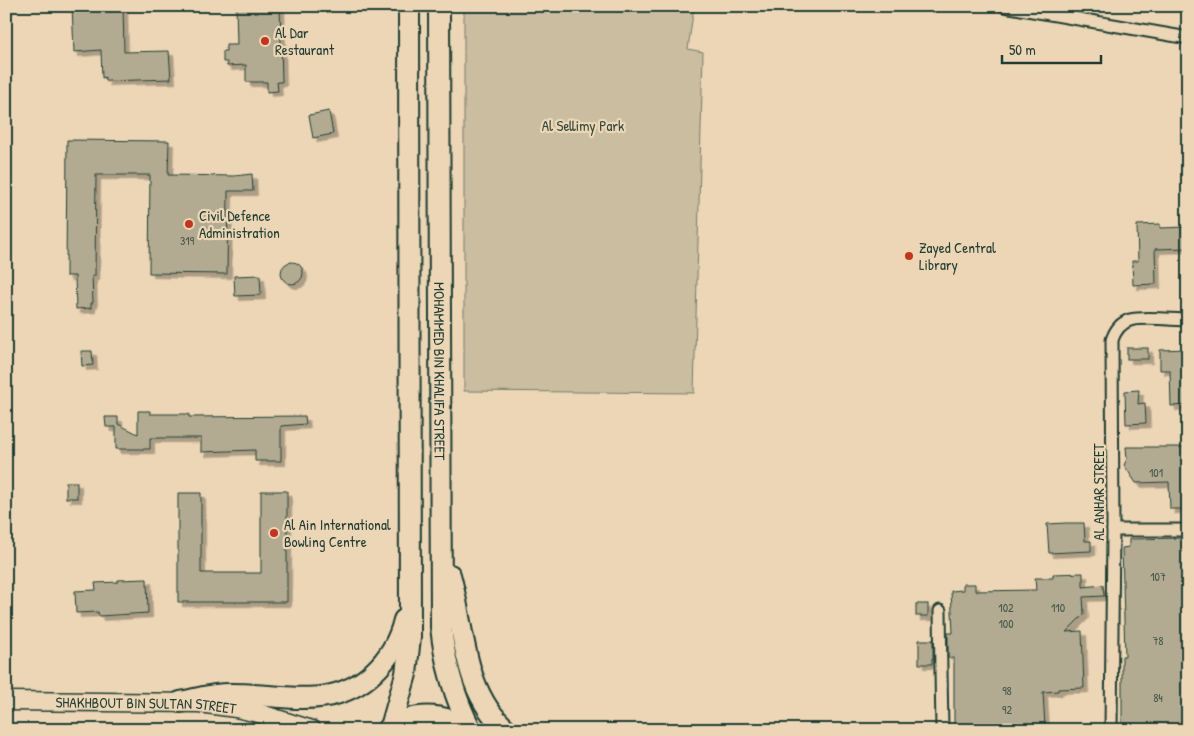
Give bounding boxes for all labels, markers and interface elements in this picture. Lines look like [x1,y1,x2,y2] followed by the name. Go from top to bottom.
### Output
[275,22,335,60] place label: Al Dar Restaurant
[1002,32,1100,64] scale bar
[259,35,271,47] marker: Al Dar Restaurant
[1009,39,1036,60] text: 50 m
[542,115,624,136] park label: Al Sellimy Park
[199,205,280,243] place label: Civil Defence Administration
[183,218,195,230] marker: Civil Defence Administration
[180,232,195,249] house number: 319
[919,237,996,275] place label: Zayed Central Library
[903,250,915,262] marker: Zayed Central Library
[429,282,451,461] street label: MOHAMMED BIN KHALIFA STREET
[1088,442,1109,541] street label: AL ANHAR STREET
[1149,464,1163,481] house number: 101
[284,514,391,552] place label: Al Ain International Bowling Centre
[268,527,280,539] marker: Al Ain International Bowling Centre
[1150,568,1166,585] house number: 107
[998,599,1014,616] house number: 102
[1051,599,1065,616] house number: 110
[998,615,1014,632] house number: 100
[1152,632,1164,649] house number: 78
[1002,682,1012,699] house number: 98
[1153,689,1163,706] house number: 84
[55,691,239,719] street label: SHAKHBOUT BIN SULTAN STREET
[1002,701,1012,718] house number: 92

